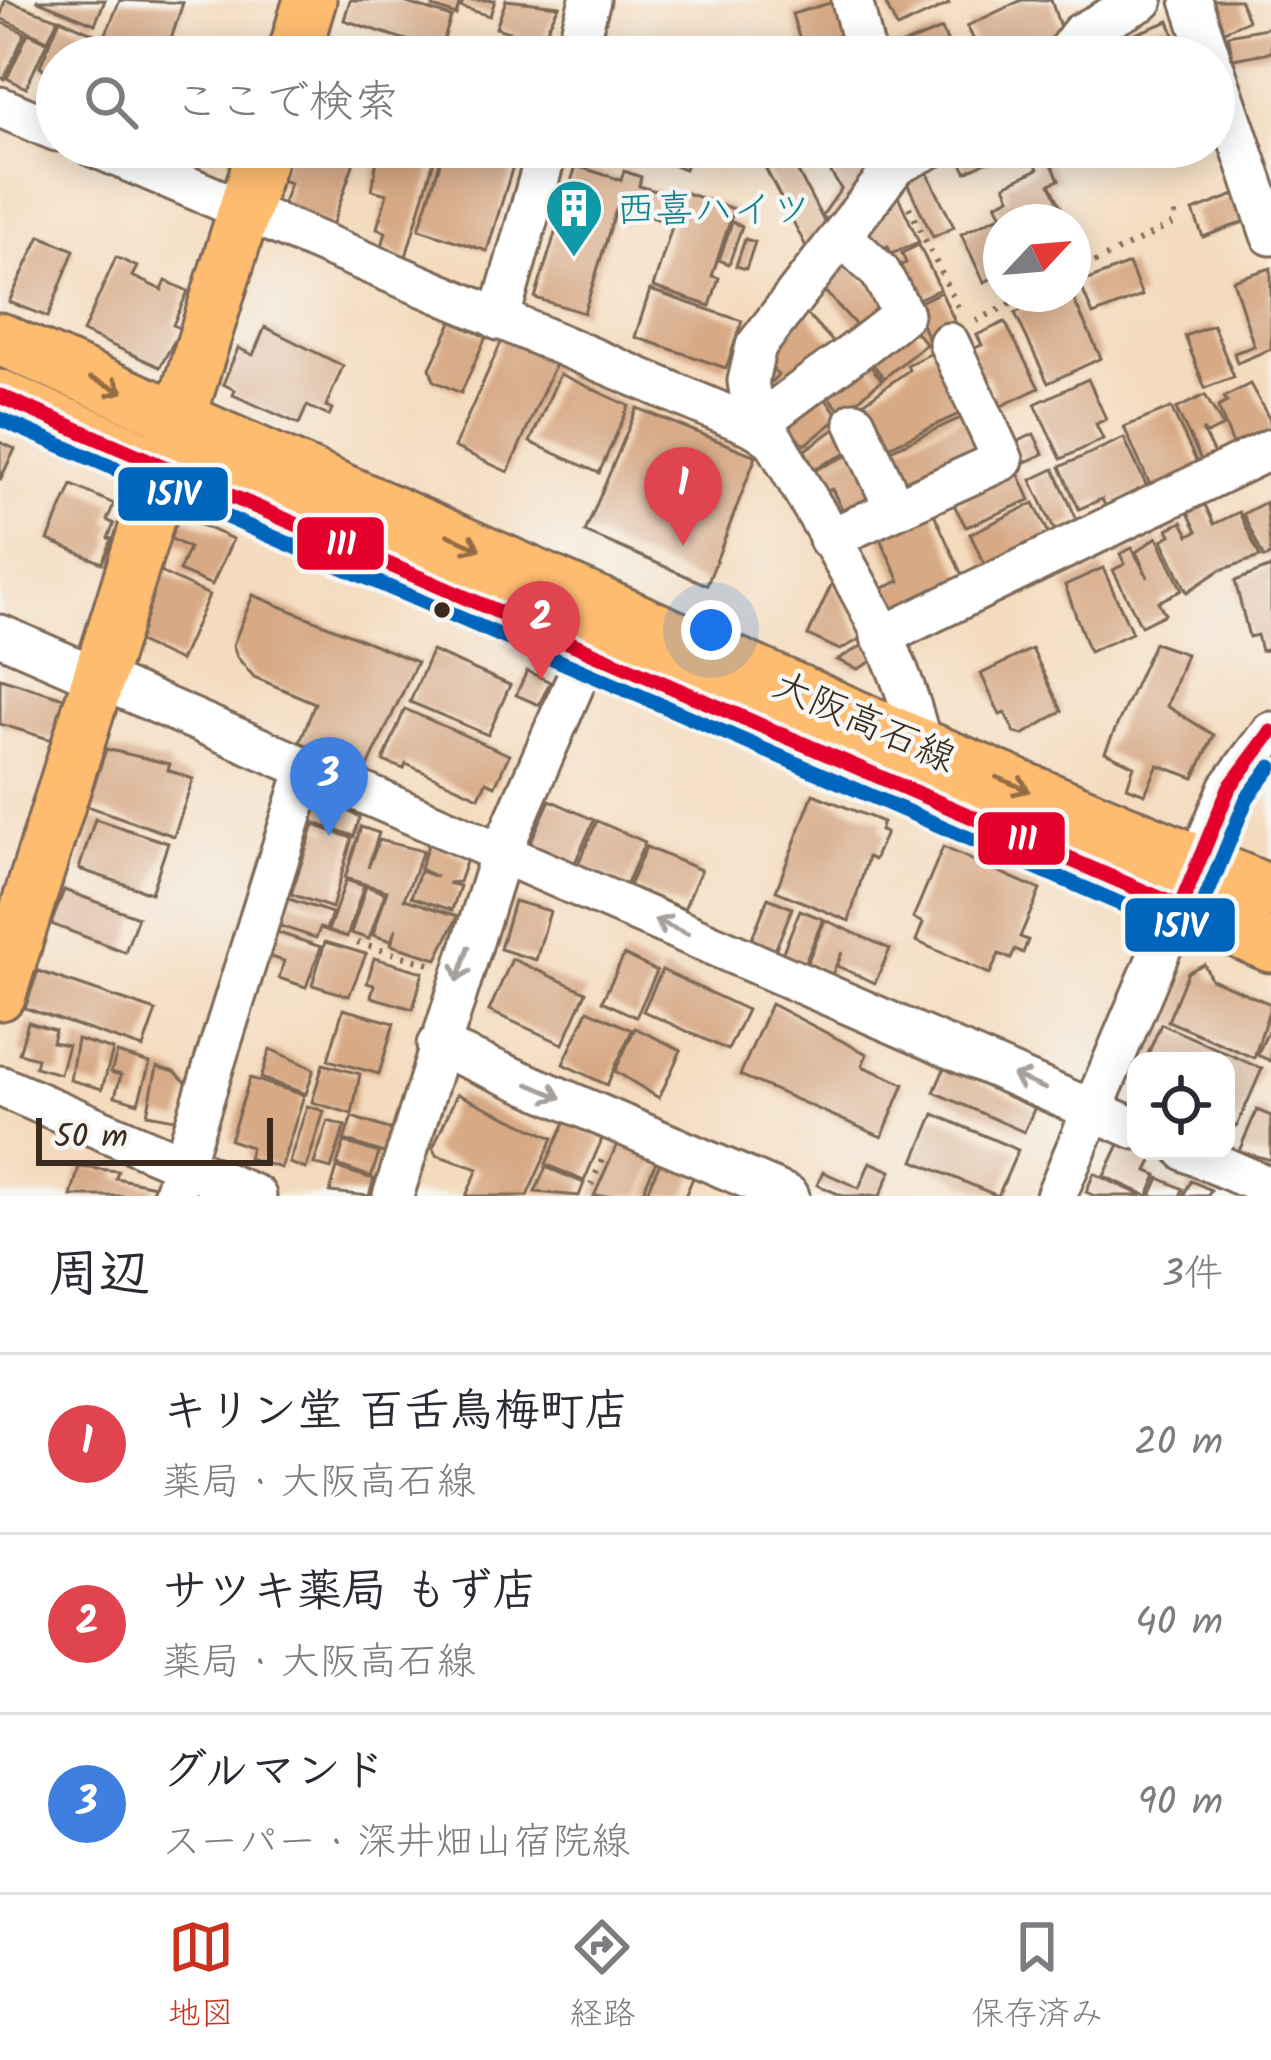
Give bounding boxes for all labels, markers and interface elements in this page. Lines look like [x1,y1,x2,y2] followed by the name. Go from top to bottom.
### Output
[36,36,1235,168] search box
[174,68,399,140] text: ここで検索
[78,69,144,135] icon: search
[543,177,605,259] building icon: 西喜ハイツ
[616,181,811,243] place label: 西喜ハイツ
[983,204,1091,312] north arrow
[89,376,125,398] one-way arrow
[644,447,722,546] pin: 1
[116,465,230,523] line badge: 151V
[146,470,203,523] text: 151V
[295,515,386,572] line badge: 111
[326,520,356,573] text: 111
[446,533,482,555] one-way arrow
[502,581,580,680] pin: 2
[431,599,453,621] unlabelled marker
[681,600,741,660] your location
[762,656,965,792] street label: 大阪高石線
[290,737,368,836] pin: 3
[995,775,1031,797] one-way arrow
[976,810,1067,867] line badge: 111
[1007,815,1037,868] text: 111
[1123,896,1237,954] line badge: 151V
[1153,902,1210,955] text: 151V
[653,915,690,936] one-way arrow
[451,945,472,982] one-way arrow
[1127,1052,1235,1160] map controls
[1127,1052,1235,1160] button: locate
[1011,1070,1048,1091] one-way arrow
[526,1081,562,1103] one-way arrow
[36,1112,273,1165] scale bar
[54,1112,128,1165] text: 50 m
[48,1236,150,1317] text: 周辺
[1162,1245,1223,1307] text: 3件
[162,1377,629,1449] text: キリン堂 百舌鳥梅町店
[81,1413,93,1475] text: 1
[1134,1413,1223,1475] text: 20 m
[162,1453,476,1515] text: 薬局 · 大阪高石線
[162,1557,538,1629] text: サツキ薬局 もず店
[76,1593,98,1655] text: 2
[1135,1593,1223,1655] text: 40 m
[162,1633,476,1695] text: 薬局 · 大阪高石線
[162,1737,386,1809] text: グルマンド
[76,1773,98,1835] text: 3
[1138,1773,1223,1835] text: 90 m
[162,1813,630,1875] text: スーパー · 深井畑山宿院線
[168,1914,234,2042] tab: 地図
[569,1914,635,2042] tab: 経路
[971,1914,1103,2042] tab: 保存済み

